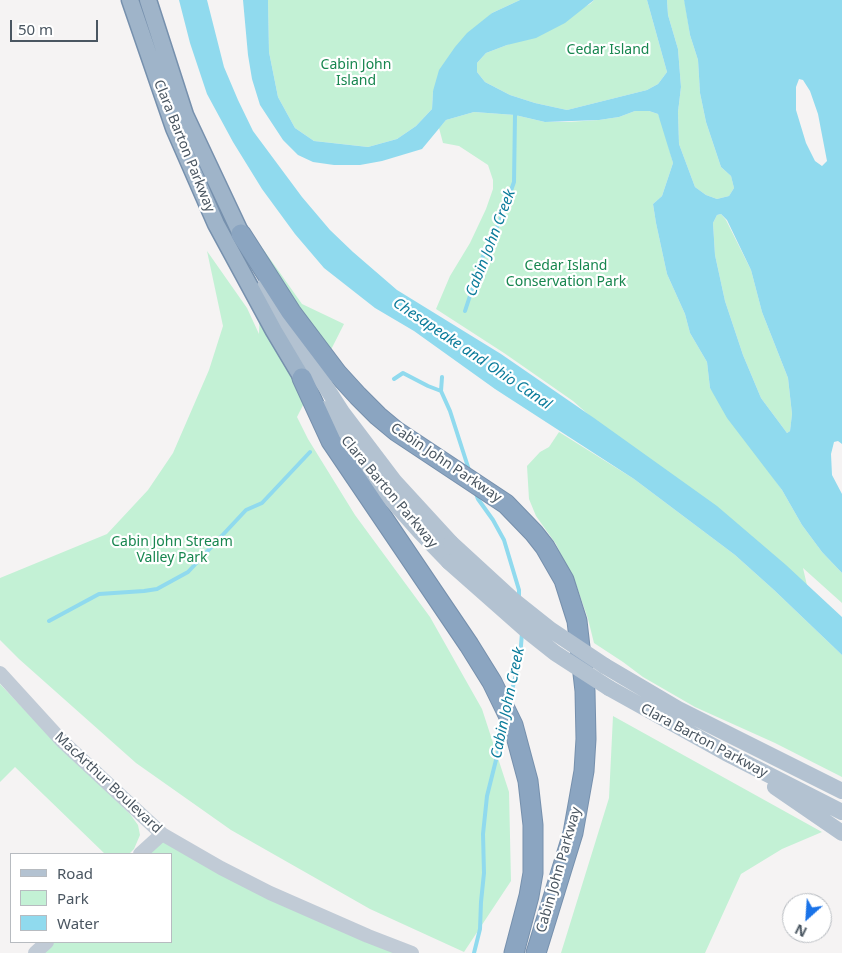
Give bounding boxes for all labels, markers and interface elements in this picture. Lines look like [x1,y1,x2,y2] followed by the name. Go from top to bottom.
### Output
[12,10,100,42] scale bar
[18,19,53,39] text: 50 m
[567,42,649,58] park label: Cedar Island
[321,57,391,90] park label: Cabin John Island
[150,77,218,215] street label: Clara Barton Parkway
[462,187,520,299] water label: Cabin John Creek
[506,258,626,290] park label: Cedar Island Conservation Park
[389,294,555,414] water label: Chesapeake and Ohio Canal
[387,420,505,506] street label: Cabin John Parkway
[337,432,441,552] street label: Clara Barton Parkway
[111,534,233,566] park label: Cabin John Stream Valley Park
[487,646,529,760] water label: Cabin John Creek
[638,700,770,782] street label: Clara Barton Parkway
[51,729,165,837] street label: MacArthur Boulevard
[533,805,585,935] street label: Cabin John Parkway
[10,853,172,943] legend
[57,863,93,883] text: Road
[57,888,89,908] text: Park
[782,893,832,943] north arrow
[57,913,99,933] text: Water
[791,920,810,942] text: N

